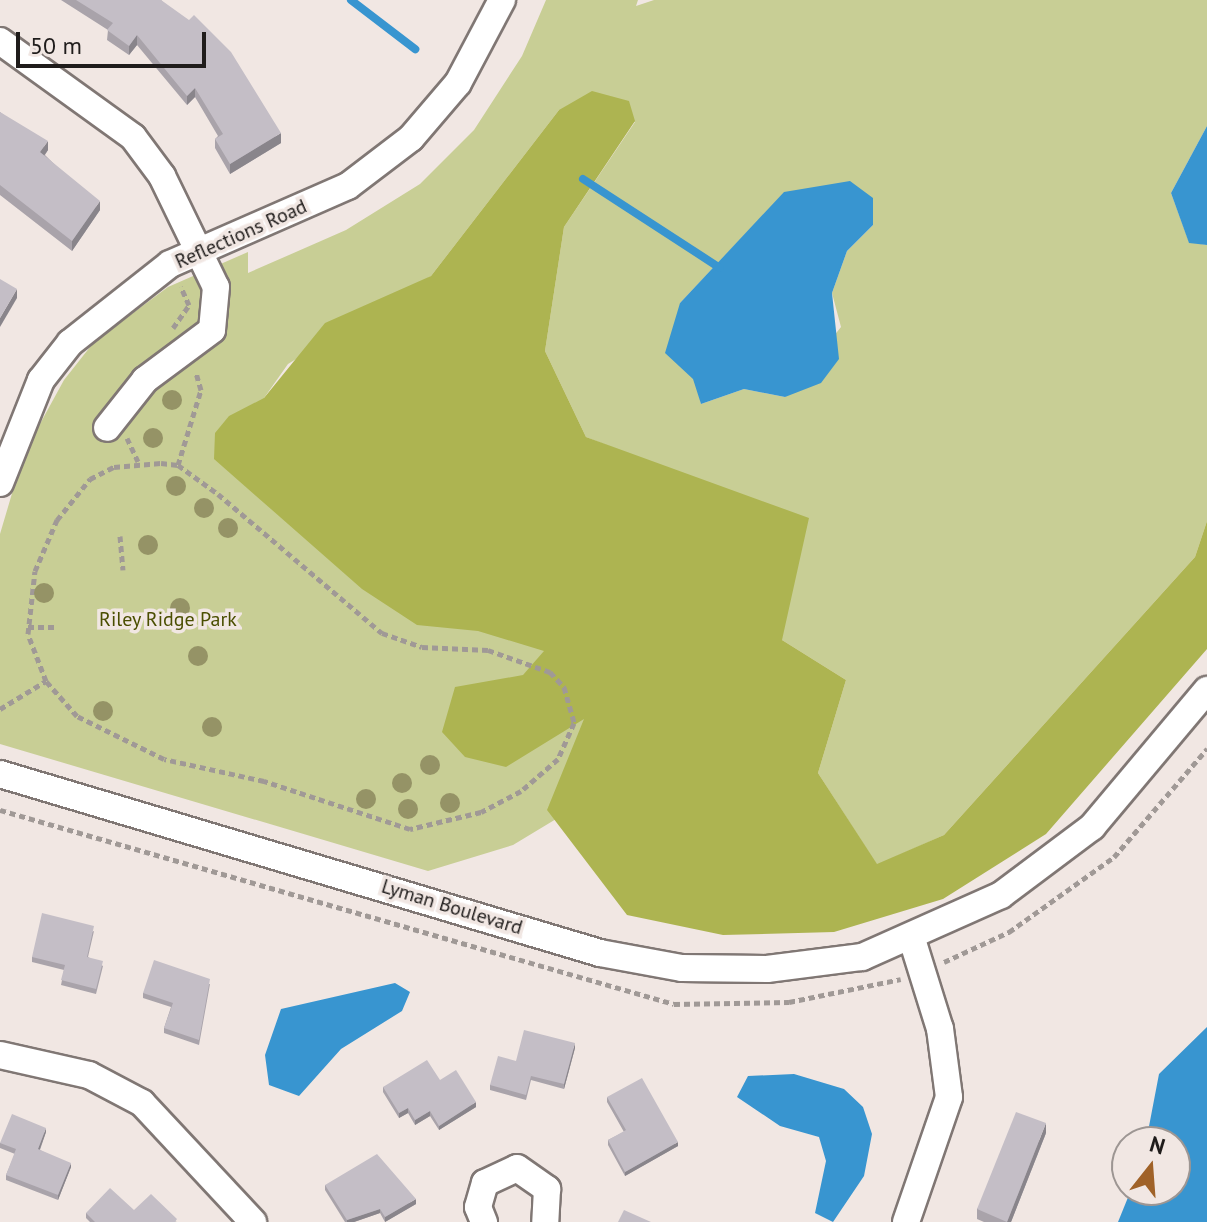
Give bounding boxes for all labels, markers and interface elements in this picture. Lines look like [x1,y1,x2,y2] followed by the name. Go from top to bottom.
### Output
[20,16,210,66] scale bar
[30,30,82,61] text: 50 m
[171,194,311,274] street label: Reflections Road
[99,607,237,631] park label: Riley Ridge Park
[379,874,525,940] street label: Lyman Boulevard
[1111,1126,1191,1206] north arrow
[1146,1129,1168,1160] text: N

